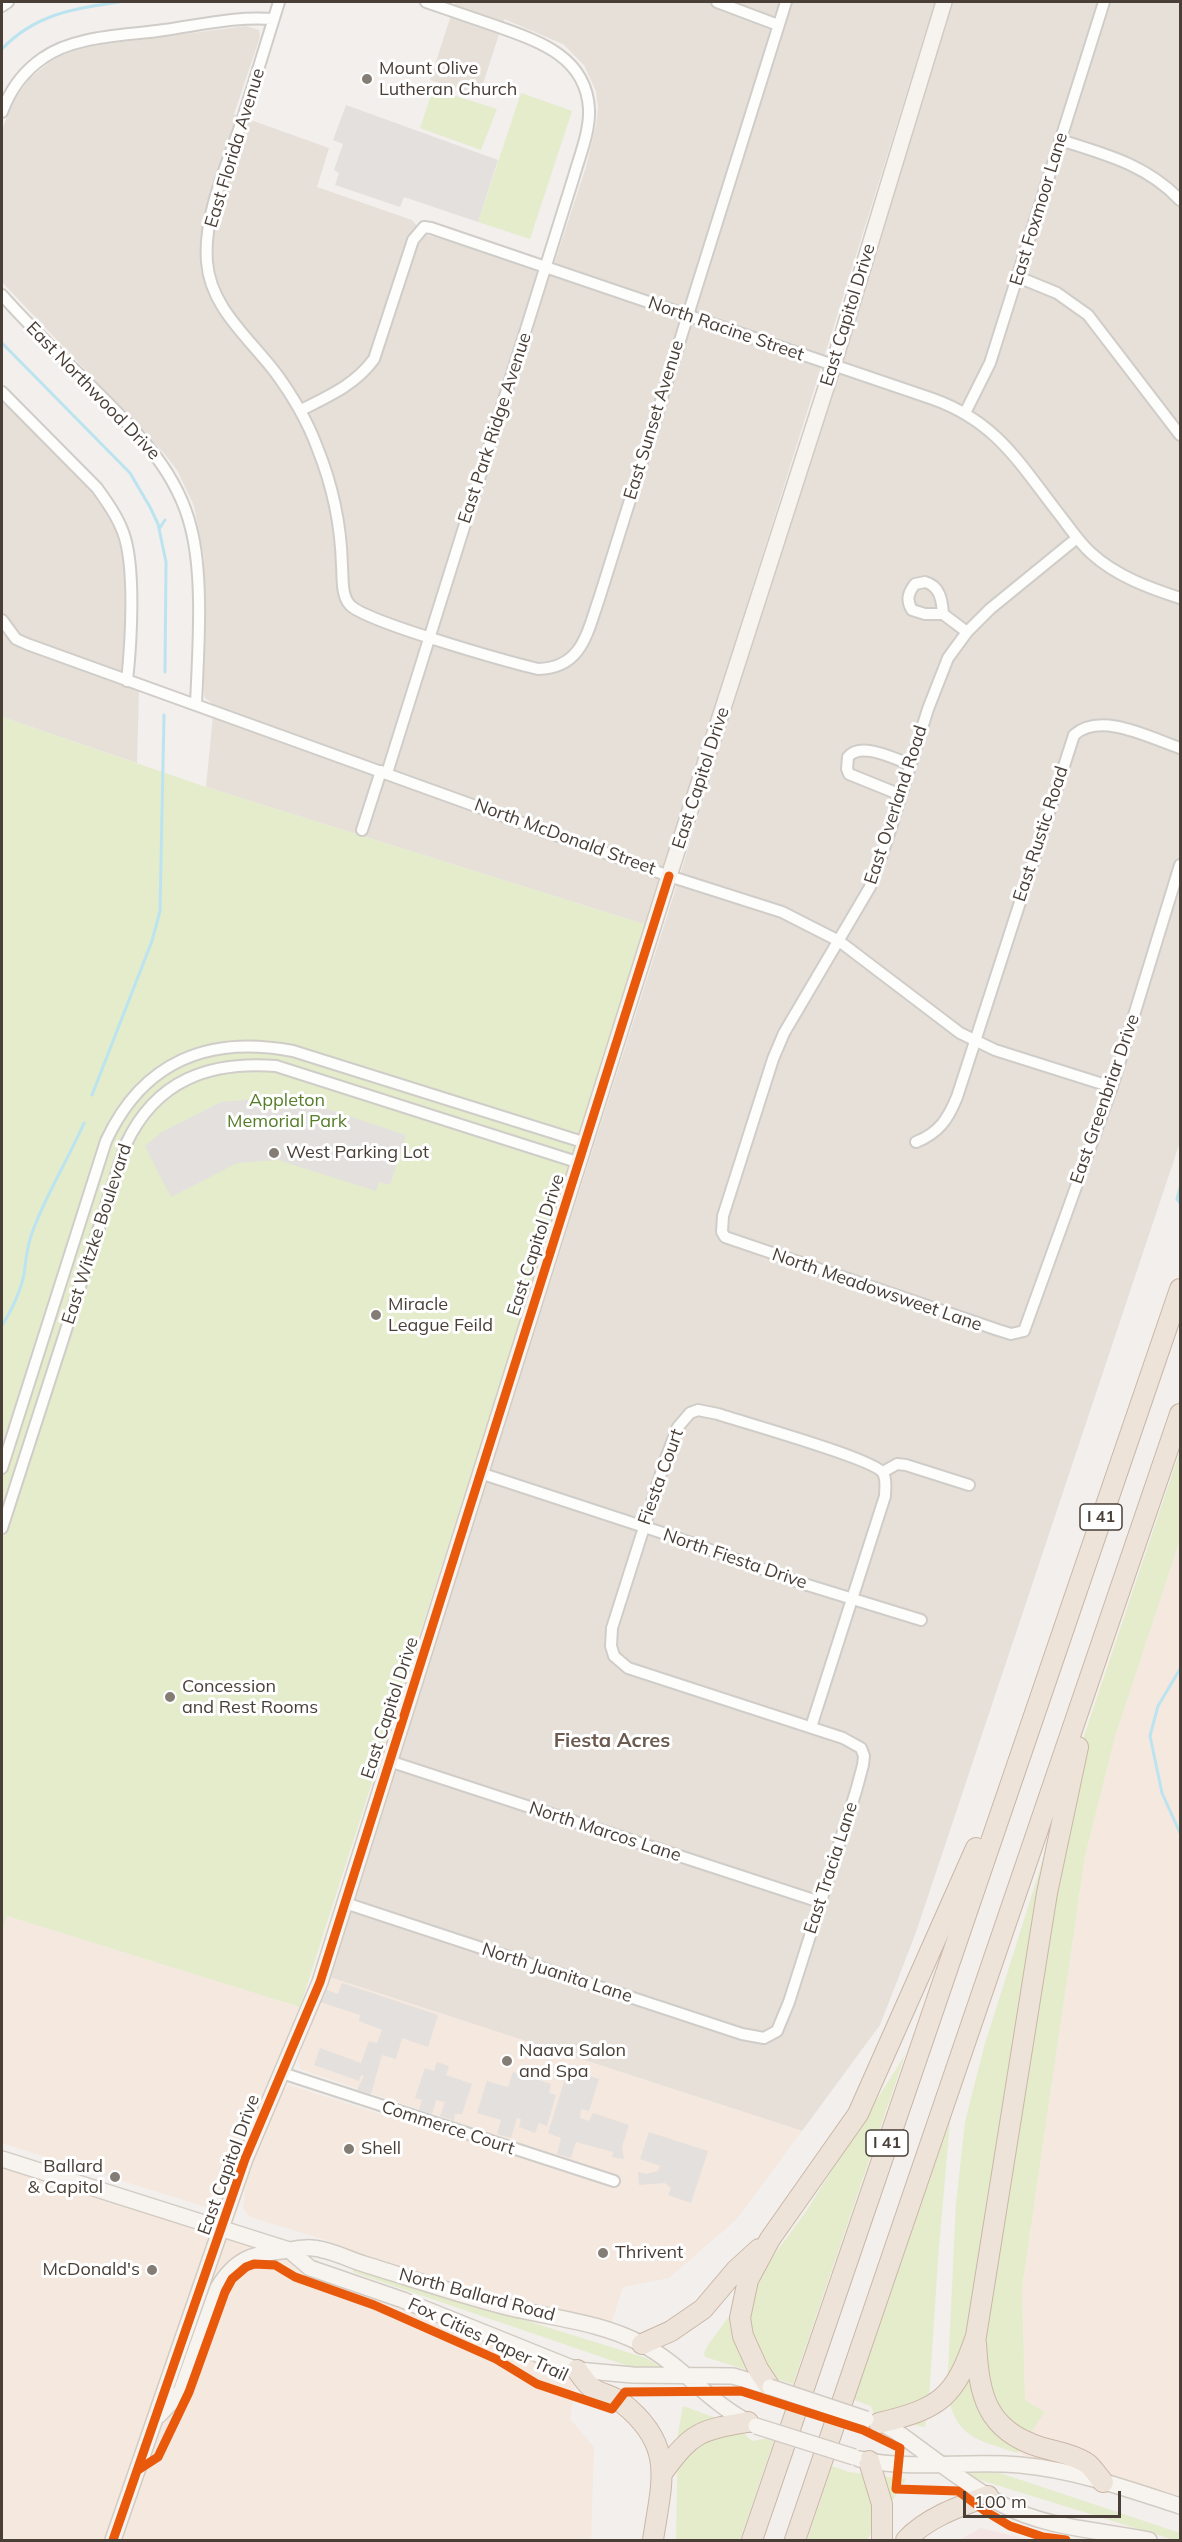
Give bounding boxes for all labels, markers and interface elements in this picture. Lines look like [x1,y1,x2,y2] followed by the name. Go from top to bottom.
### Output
[379,58,517,100] place label: Mount Olive Lutheran Church
[200,66,270,230] street label: East Florida Avenue
[360,72,374,86] marker: Mount Olive Lutheran Church
[1005,130,1073,288] street label: East Foxmoor Lane
[816,241,880,389] street label: East Capitol Drive
[645,292,807,366] street label: North Racine Street
[21,317,165,465] street label: East Northwood Drive
[454,330,536,526] street label: East Park Ridge Avenue
[619,338,689,502] street label: East Sunset Avenue
[668,704,734,852] street label: East Capitol Drive
[860,723,932,887] street label: East Overland Road
[1009,764,1073,904] street label: East Rustic Road
[471,794,659,880] street label: North McDonald Street
[1066,1011,1144,1187] street label: East Greenbriar Drive
[227,1090,347,1132] park label: Appleton Memorial Park
[58,1141,136,1327] street label: East Witzke Boulevard
[286,1142,429,1164] place label: West Parking Lot
[267,1146,281,1160] marker: West Parking Lot
[503,1171,569,1319] street label: East Capitol Drive
[769,1244,985,1336] street label: North Meadowsweet Lane
[388,1294,493,1336] place label: Miracle League Feild
[369,1308,383,1322] marker: Miracle League Feild
[634,1426,688,1528] street label: Fiesta Court
[1080,1504,1122,1530] road number: I 41
[660,1524,810,1594] street label: North Fiesta Drive
[357,1634,423,1782] street label: East Capitol Drive
[182,1676,318,1718] place label: Concession and Rest Rooms
[163,1690,177,1704] marker: Concession and Rest Rooms
[554,1729,670,1753] district label: Fiesta Acres
[526,1797,684,1867] street label: North Marcos Lane
[799,1799,863,1937] street label: East Tracia Lane
[479,1938,635,2008] street label: North Juanita Lane
[519,2040,626,2082] place label: Naava Salon and Spa
[500,2054,514,2068] marker: Naava Salon and Spa
[194,2092,264,2238] street label: East Capitol Drive
[379,2096,517,2160] street label: Commerce Court
[866,2130,908,2156] road number: I 41
[361,2138,401,2160] place label: Shell
[342,2142,356,2156] marker: Shell
[28,2156,103,2198] place label: Ballard & Capitol
[108,2170,122,2184] marker: Ballard & Capitol
[615,2242,683,2264] place label: Thrivent
[596,2246,610,2260] marker: Thrivent
[43,2259,140,2281] place label: McDonald's
[145,2263,159,2277] marker: McDonald's
[397,2264,557,2326] street label: North Ballard Road
[405,2293,571,2387] street label: Fox Cities Paper Trail
[966,2479,1124,2517] scale bar
[974,2490,1027,2513] text: 100 m

